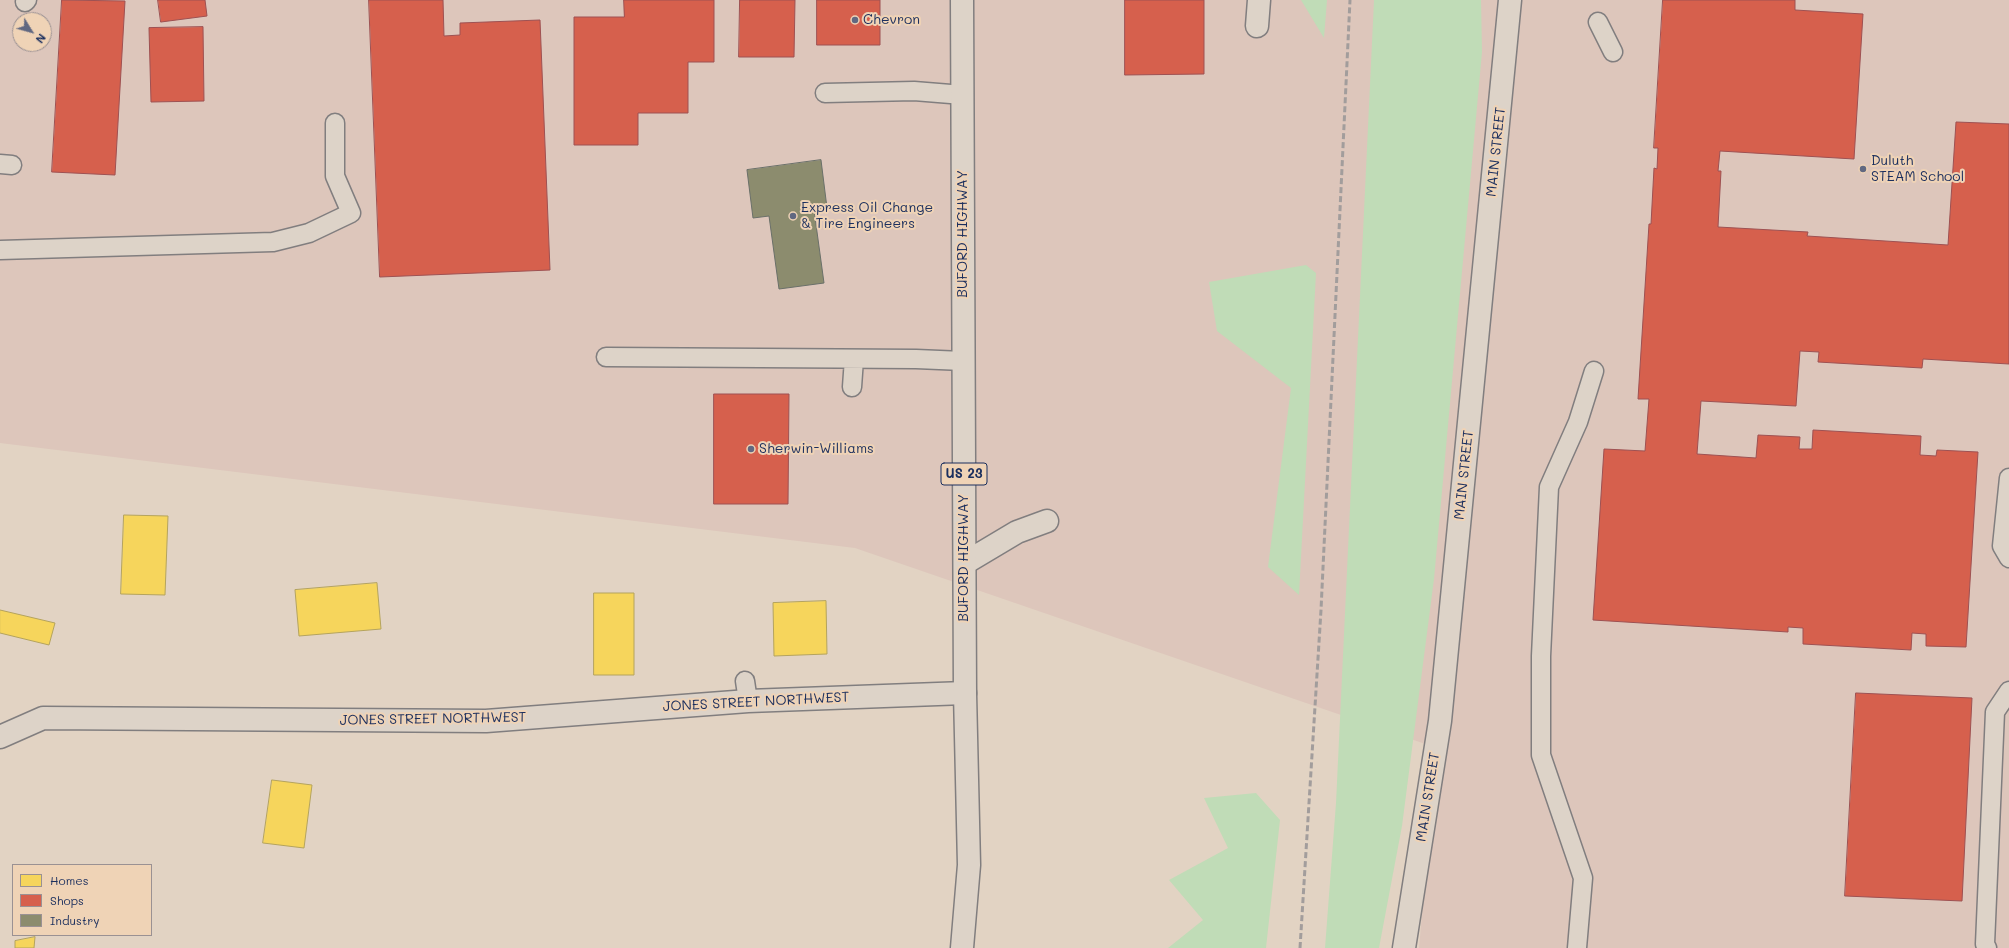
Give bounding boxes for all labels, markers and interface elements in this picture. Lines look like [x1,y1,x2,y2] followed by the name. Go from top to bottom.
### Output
[12,12,52,52] north arrow
[863,12,920,28] place label: Chevron
[850,15,860,25] marker: Chevron
[33,31,50,47] text: N
[1483,106,1509,198] street label: MAIN STREET
[1871,153,1964,186] place label: Duluth STEAM School
[1858,164,1868,174] marker: Duluth STEAM School
[955,170,971,298] street label: BUFORD HIGHWAY
[801,200,933,232] place label: Express Oil Change & Tire Engineers
[788,211,798,221] marker: Express Oil Change & Tire Engineers
[1451,429,1477,521] street label: MAIN STREET
[759,441,874,457] place label: Sherwin-Williams
[746,444,756,454] marker: Sherwin-Williams
[941,463,987,485] road number: US 23
[956,494,972,622] street label: BUFORD HIGHWAY
[662,689,850,715] street label: JONES STREET NORTHWEST
[340,709,526,729] street label: JONES STREET NORTHWEST
[1413,751,1443,843] street label: MAIN STREET
[12,864,152,936] legend
[50,872,89,888] text: Homes
[50,892,84,908] text: Shops
[50,912,99,928] text: Industry

